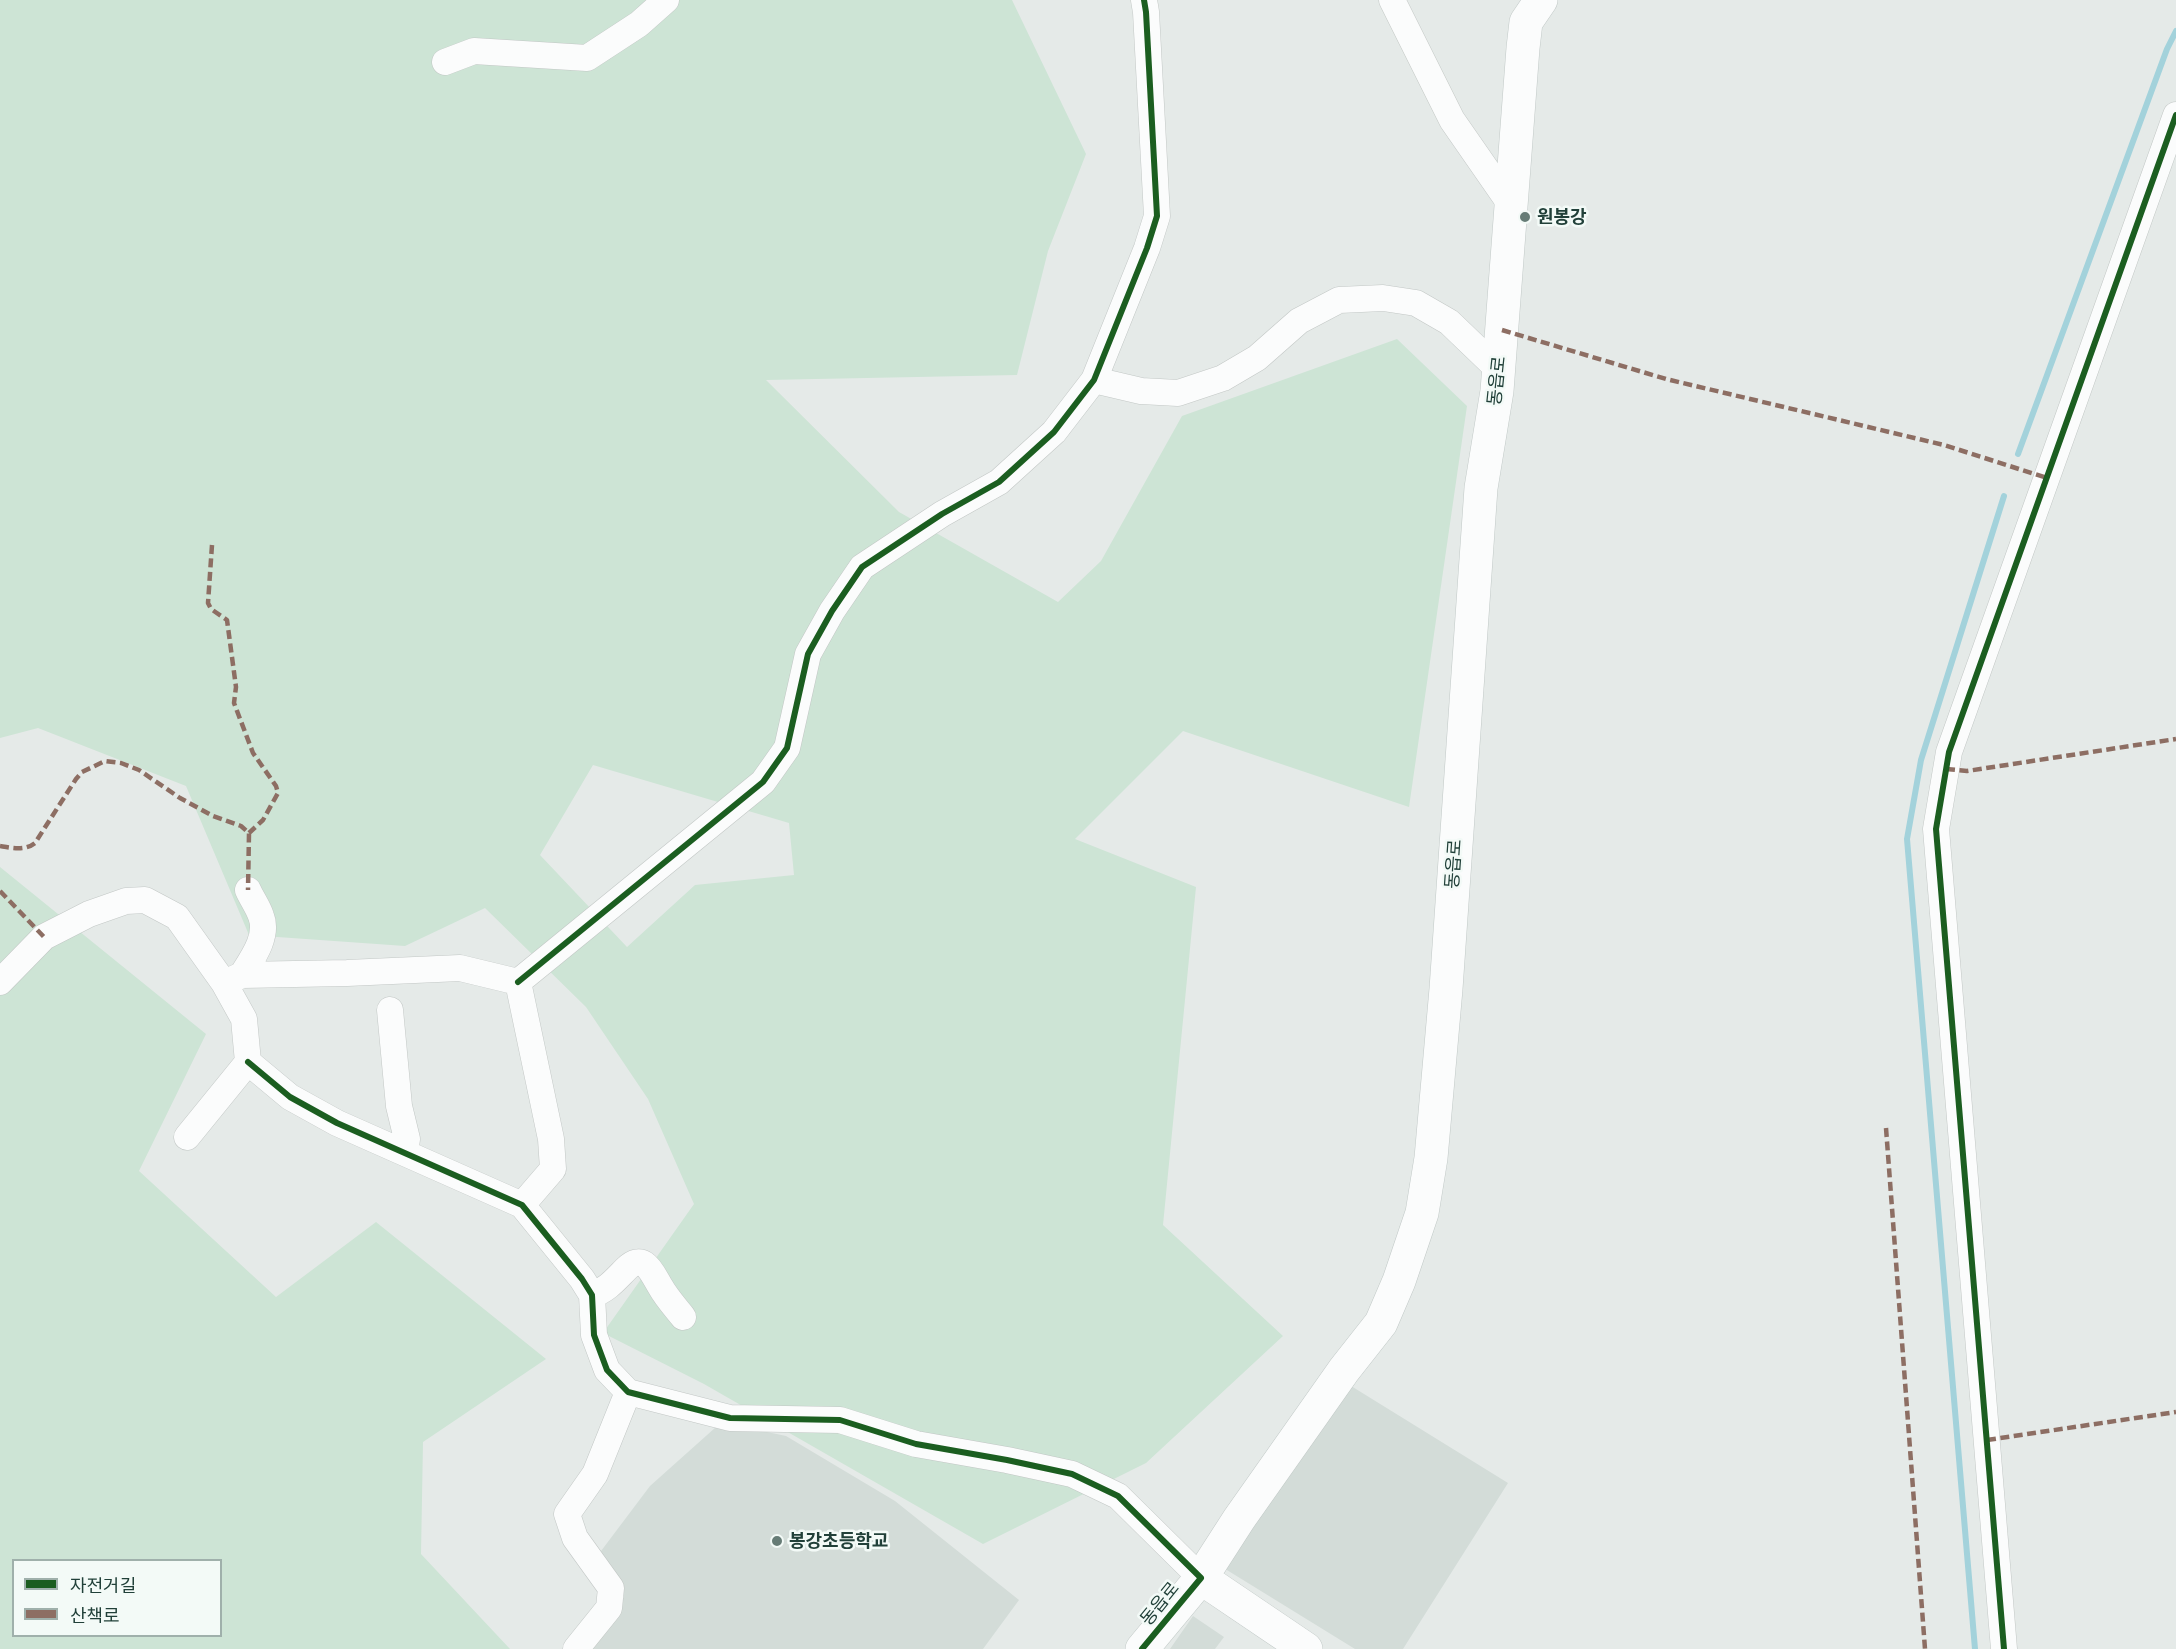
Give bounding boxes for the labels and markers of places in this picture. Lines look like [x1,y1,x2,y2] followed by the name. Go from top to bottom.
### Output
[1537,206,1587,228] place label: 원봉강
[1518,210,1532,224] marker: 원봉강
[789,1530,888,1552] place label: 봉강초등학교
[770,1534,784,1548] marker: 봉강초등학교

